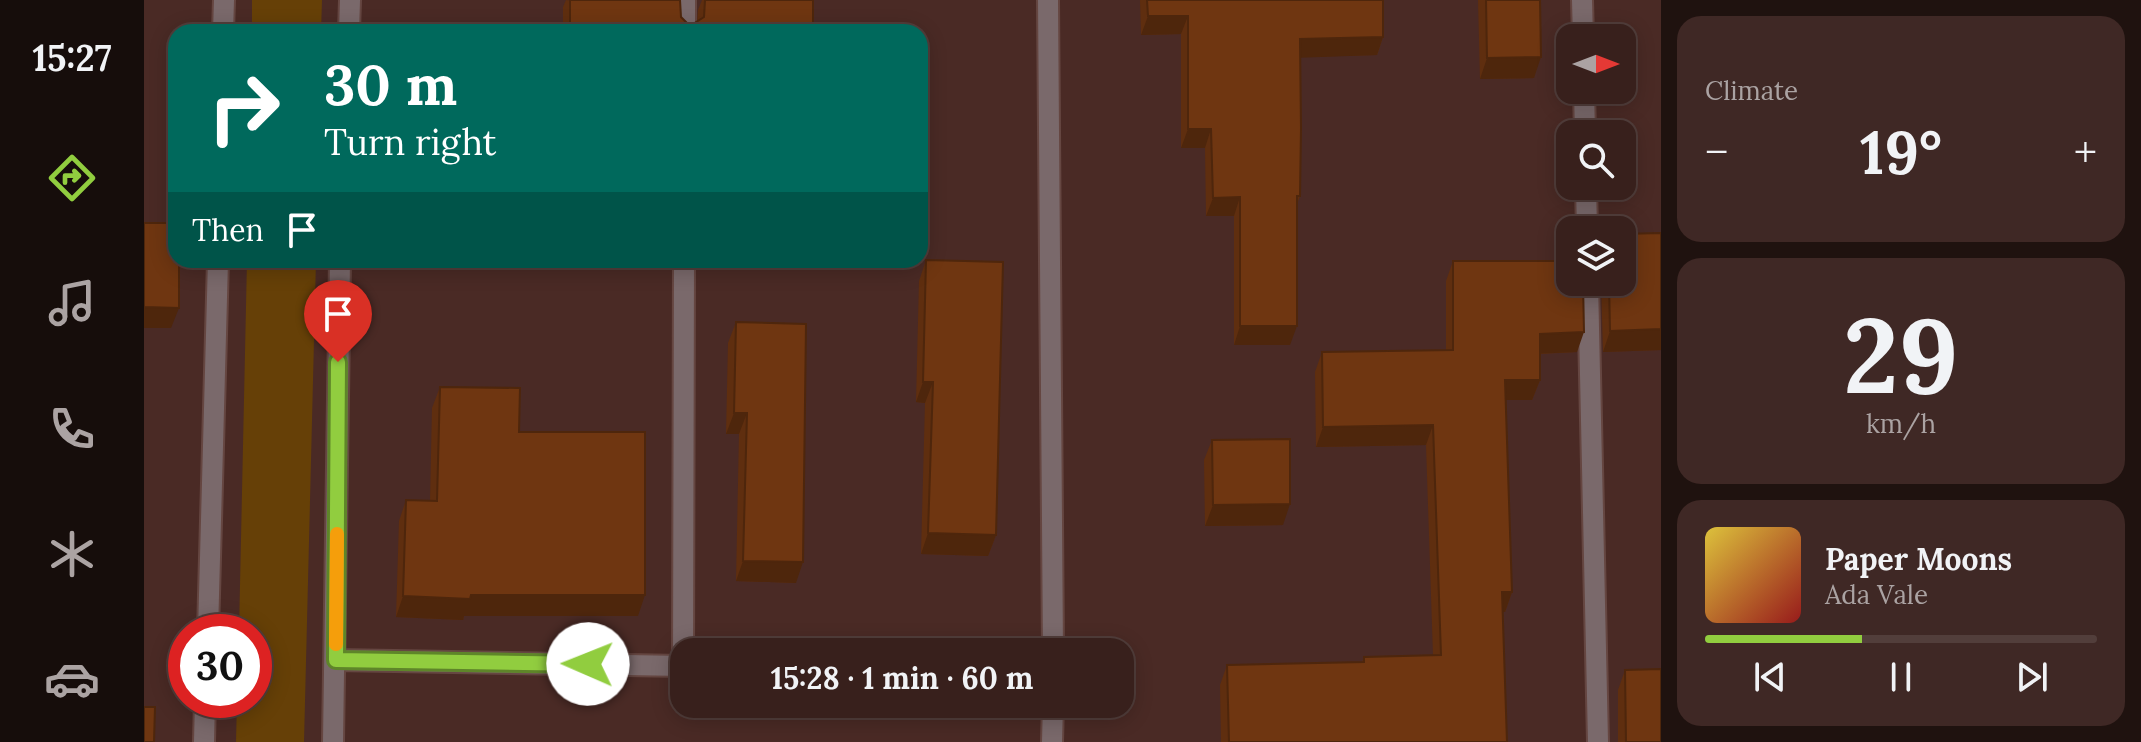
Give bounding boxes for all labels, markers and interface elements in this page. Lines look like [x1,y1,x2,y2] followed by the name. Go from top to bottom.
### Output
[1556,24,1636,104] north arrow
[1556,24,1636,296] map controls
[32,35,112,81] text: 15:27
[324,49,457,120] text: 30 m
[192,56,296,160] icon: right
[1705,74,1798,107] text: Climate
[1860,114,1942,190] text: 19°
[324,119,497,165] text: Turn right
[1556,120,1636,200] button: search
[1705,124,1728,180] text: −
[2074,124,2097,180] text: +
[44,150,100,206] icon: directions
[280,208,324,252] icon: arrive
[192,211,264,249] text: Then
[1556,216,1636,296] button: layers
[44,275,100,331] icon: music
[304,280,372,362] pin
[1843,288,1959,421] text: 29
[316,292,360,336] icon: arrive
[44,401,100,457] icon: phone
[1866,407,1936,440] text: km/h
[44,526,100,582] icon: climate
[1825,540,2012,578] text: Paper Moons
[1825,578,1928,611] text: Ada Vale
[168,614,272,718] speed limit sign: 30
[546,622,630,706] position arrow
[44,651,100,707] icon: car
[1748,655,1792,699] icon: previous
[1879,655,1923,699] icon: pause
[2010,655,2054,699] icon: next
[771,659,1033,697] text: 15:28 · 1 min · 60 m

